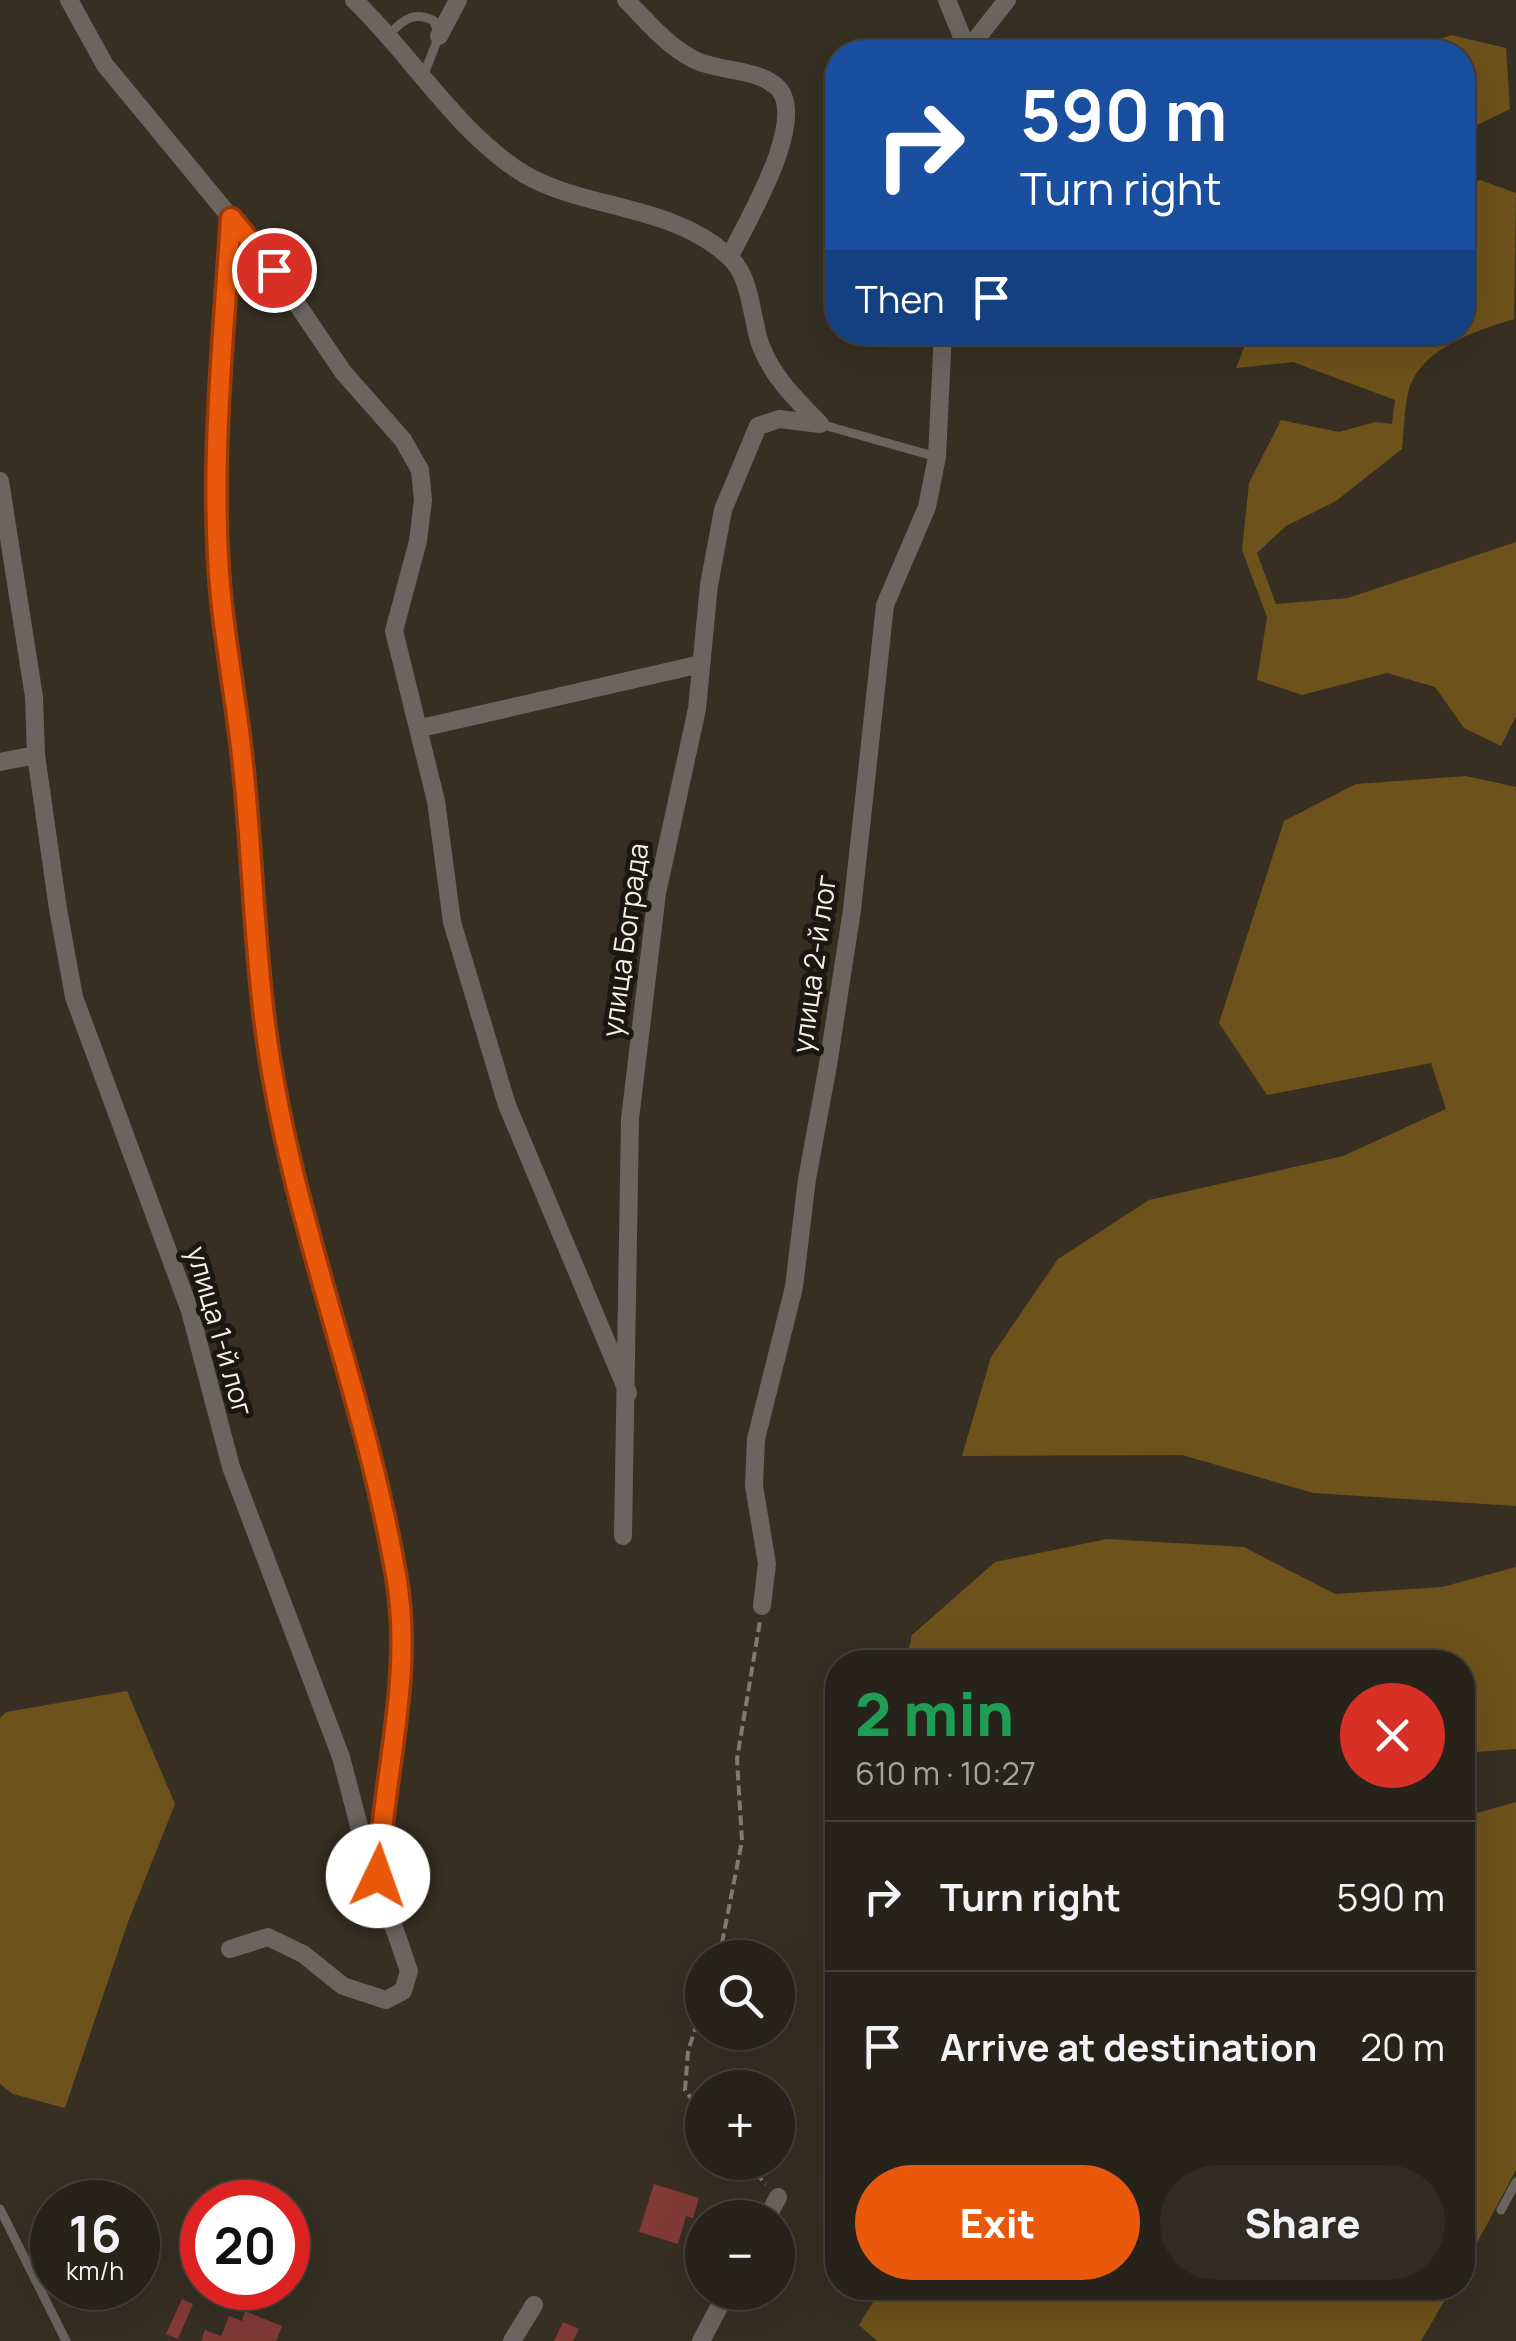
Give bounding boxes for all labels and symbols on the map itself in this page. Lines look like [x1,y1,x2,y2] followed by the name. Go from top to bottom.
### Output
[232,228,317,313] pin
[592,840,656,1039] street label: улица Бограда
[782,872,844,1055] street label: улица 2-й лог
[179,1242,263,1420] street label: улица 1-й лог
[326,1824,430,1928] position arrow
[180,2180,310,2310] speed limit sign: 20

